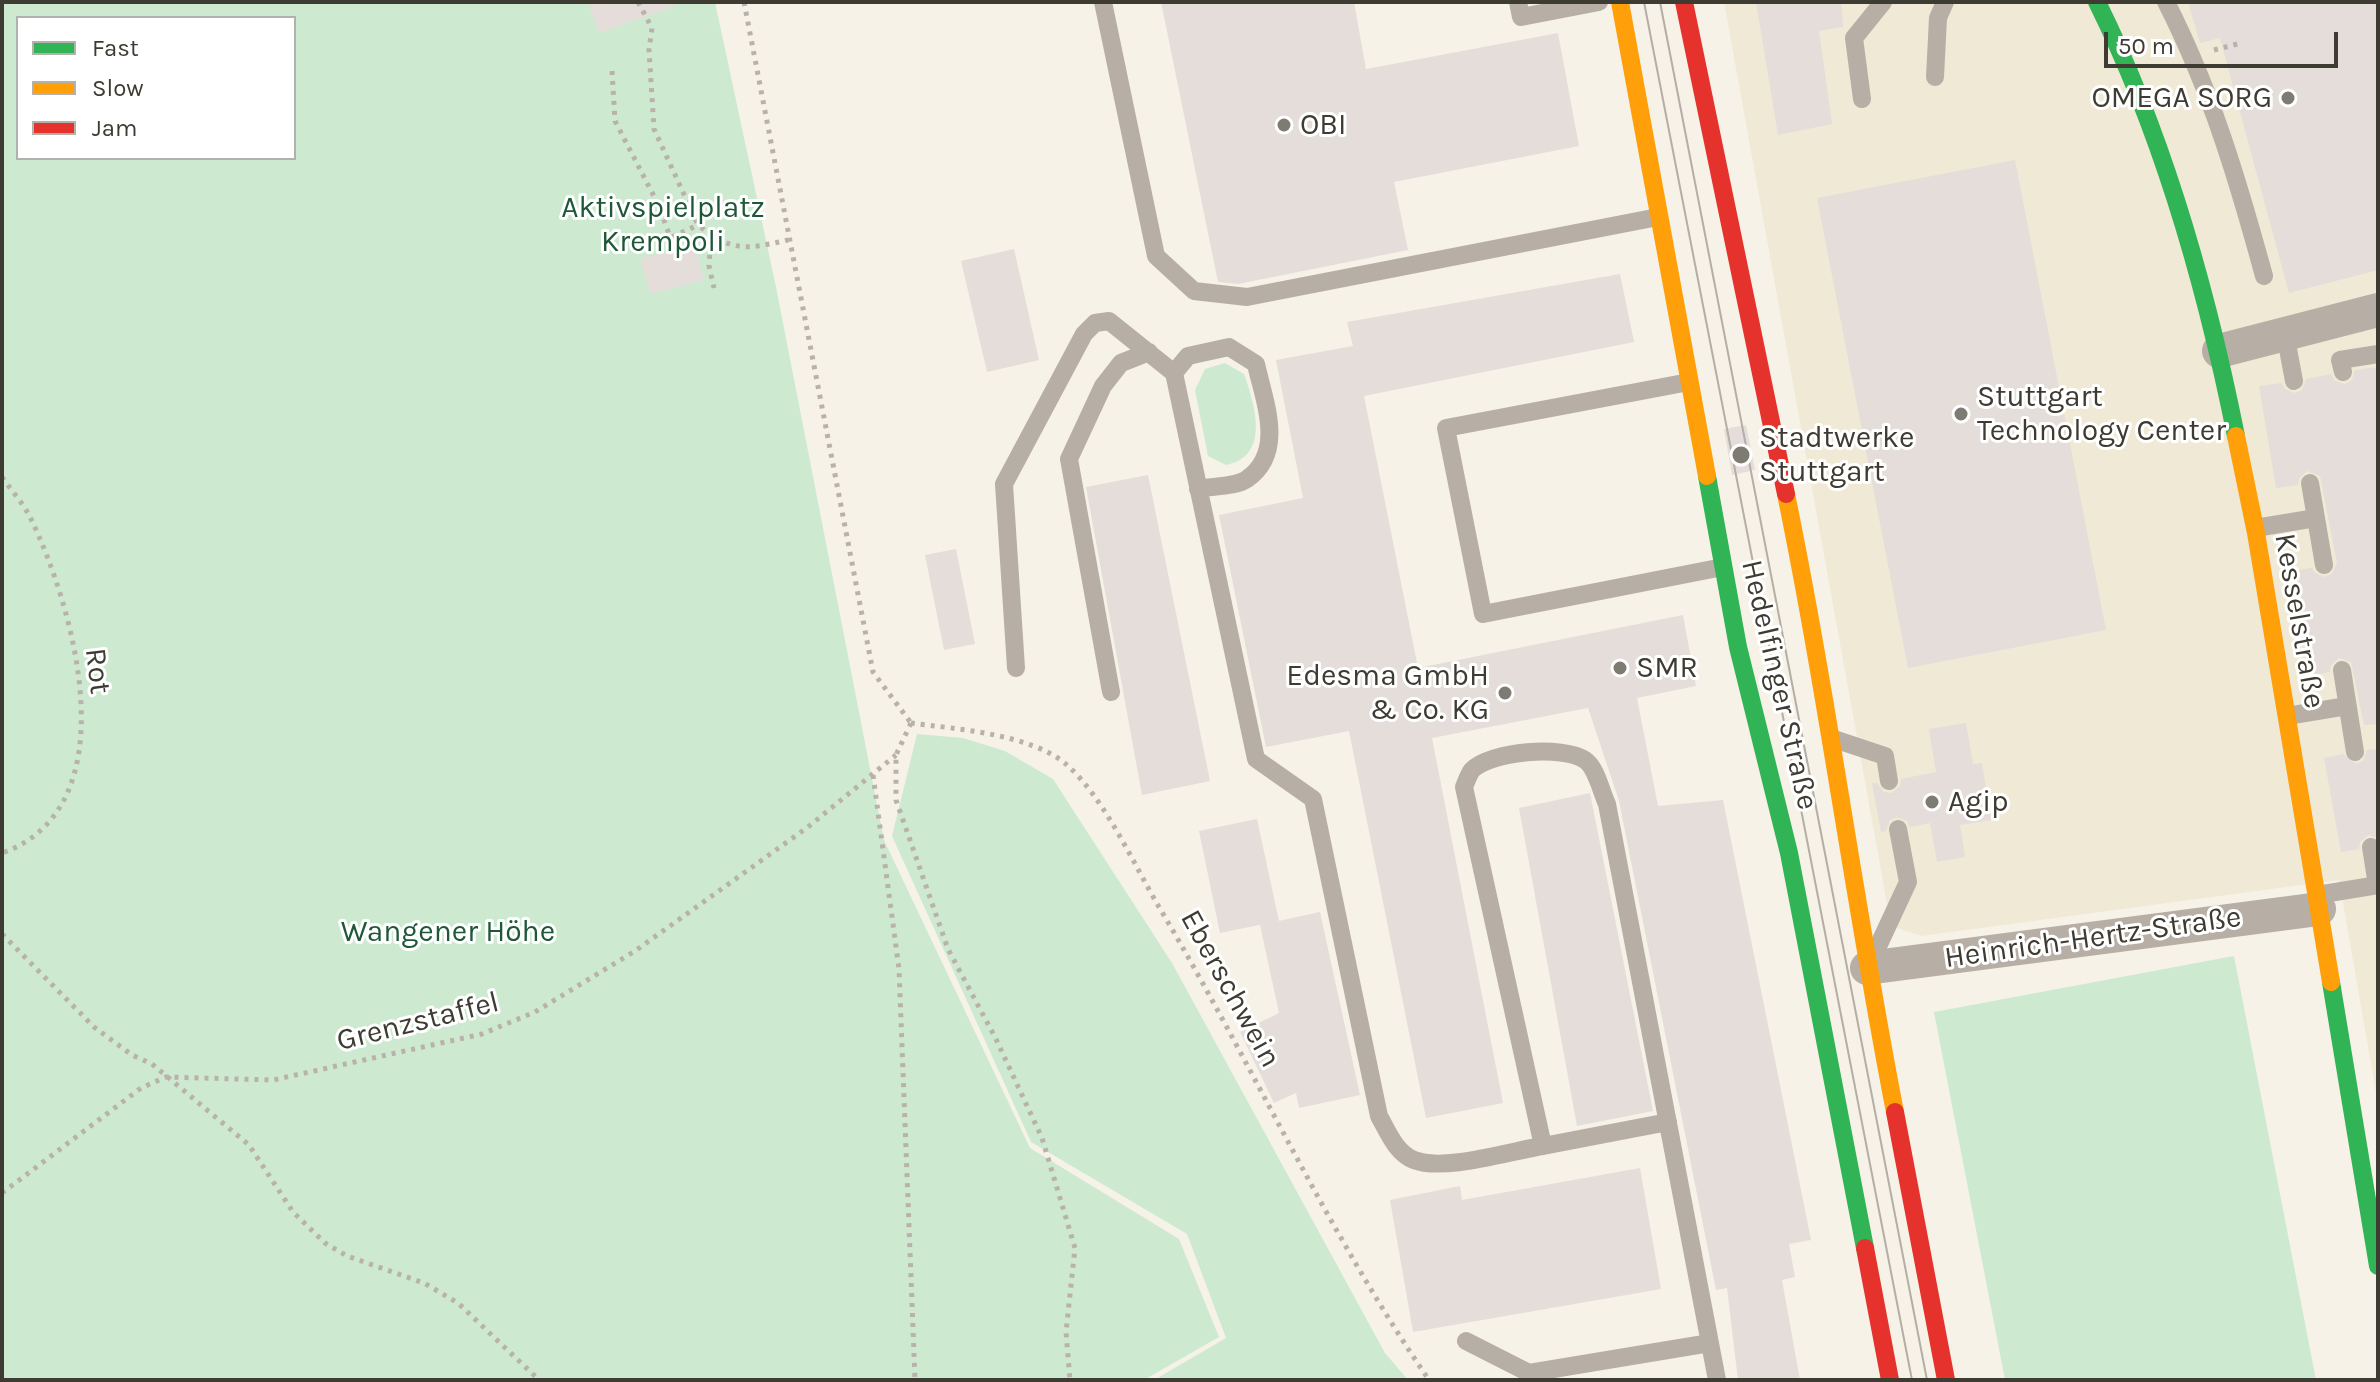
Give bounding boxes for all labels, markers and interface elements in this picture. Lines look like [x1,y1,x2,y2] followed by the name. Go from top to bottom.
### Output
[16,16,296,160] legend
[2108,16,2342,66] scale bar
[2118,32,2174,60] text: 50 m
[92,34,139,62] text: Fast
[92,74,144,102] text: Slow
[2091,80,2272,116] place label: OMEGA SORG
[2279,89,2297,107] marker: OMEGA SORG
[1300,107,1346,143] place label: OBI
[92,114,137,142] text: Jam
[1275,116,1293,134] marker: OBI
[561,190,765,260] park label: Aktivspielplatz Krempoli
[1977,379,2226,450] place label: Stuttgart Technology Center
[1952,405,1970,423] marker: Stuttgart Technology Center
[1759,420,1914,490] place label: Stadtwerke Stuttgart
[1730,444,1752,466] marker: Stadtwerke Stuttgart
[2266,531,2332,711] street label: Kesselstraße
[1733,557,1825,813] street label: Hedelfinger Straße
[76,646,118,696] street label: Rot
[1636,650,1698,686] place label: SMR
[1286,658,1489,728] place label: Edesma GmbH & Co. KG
[1611,659,1629,677] marker: SMR
[1496,684,1514,702] marker: Edesma GmbH & Co. KG
[1948,784,2009,820] place label: Agip
[1923,793,1941,811] marker: Agip
[1942,899,2244,977] street label: Heinrich-Hertz-Straße
[1172,904,1288,1074] street label: Eberschwein
[341,914,555,950] park label: Wangener Höhe
[333,984,503,1060] street label: Grenzstaffel

